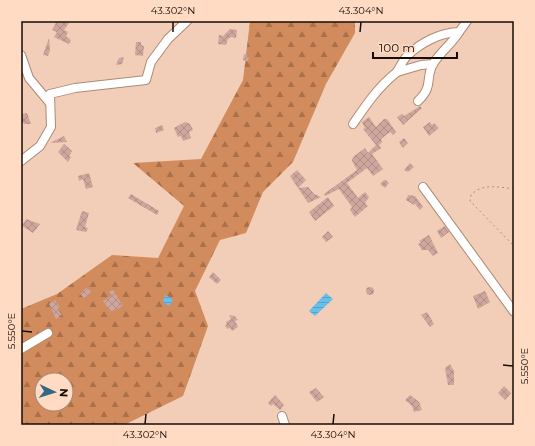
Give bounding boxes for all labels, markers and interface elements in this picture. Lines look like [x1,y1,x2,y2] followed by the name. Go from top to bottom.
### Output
[151,4,195,17] text: 43.302°N
[338,4,384,17] text: 43.304°N
[373,34,457,60] scale bar
[379,40,415,55] text: 100 m
[5,312,18,349] text: 5.550°E
[518,347,531,384] text: 5.550°E
[34,372,74,412] north arrow
[57,388,71,398] text: N
[123,428,167,441] text: 43.302°N
[310,428,356,441] text: 43.304°N

